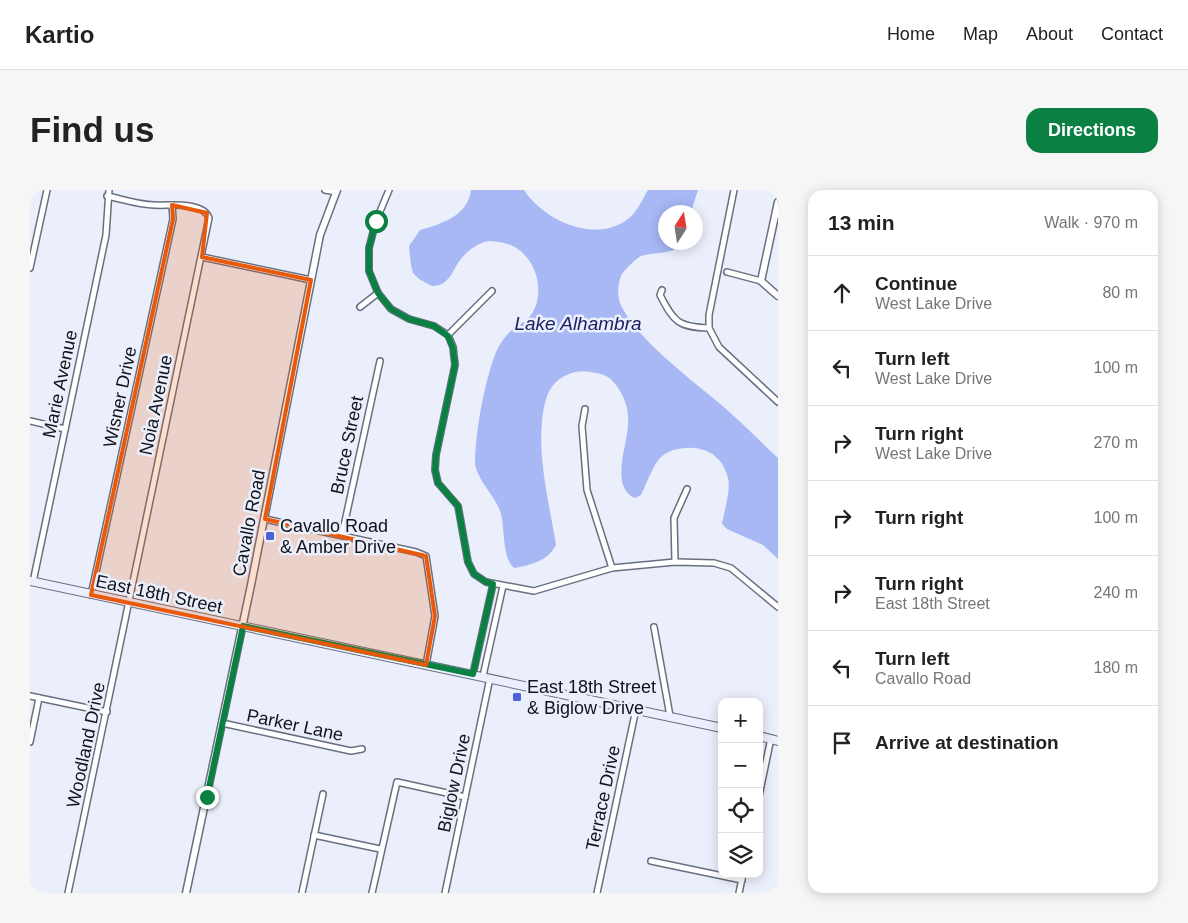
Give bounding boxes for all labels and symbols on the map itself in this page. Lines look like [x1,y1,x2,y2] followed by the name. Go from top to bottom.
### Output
[658,205,703,250] north arrow
[365,210,388,233] route start
[514,313,642,334] water label: Lake Alhambra
[39,328,81,440] street label: Marie Avenue
[100,345,140,449] street label: Wisner Drive
[136,353,176,457] street label: Noia Avenue
[327,394,367,496] street label: Bruce Street
[229,468,269,578] street label: Cavallo Road
[280,516,396,557] place label: Cavallo Road & Amber Drive
[264,530,276,542] marker: Cavallo Road & Amber Drive
[94,571,224,617] street label: East 18th Street
[527,677,656,718] place label: East 18th Street & Biglow Drive
[63,680,109,810] street label: Woodland Drive
[511,691,523,703] marker: East 18th Street & Biglow Drive
[245,705,345,745] street label: Parker Lane
[434,732,474,834] street label: Biglow Drive
[582,744,624,852] street label: Terrace Drive
[196,786,219,809] route end

